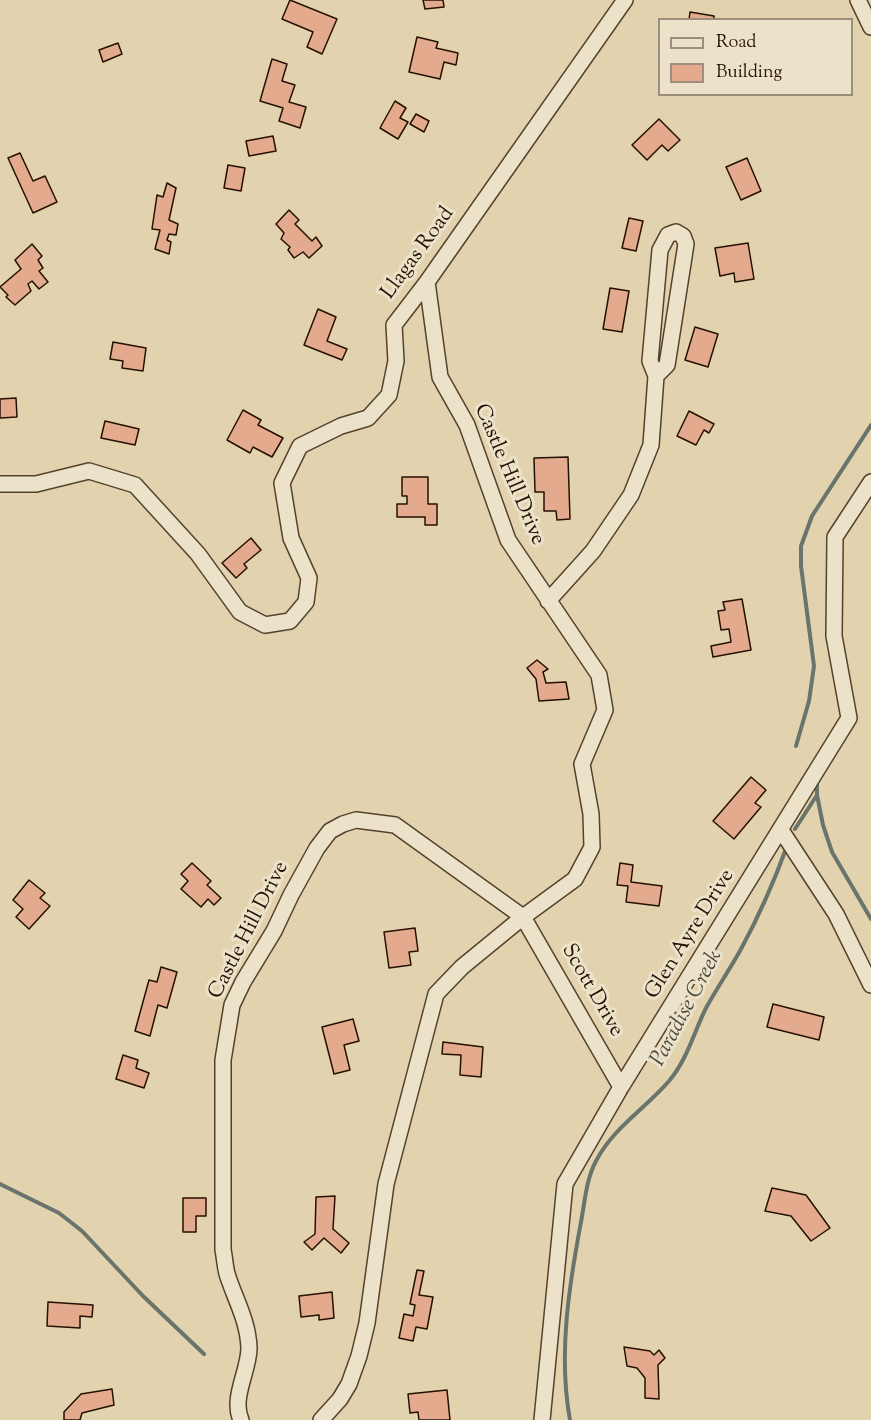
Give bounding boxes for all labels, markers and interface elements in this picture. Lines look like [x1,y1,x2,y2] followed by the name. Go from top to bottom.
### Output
[658,18,853,96] legend
[716,30,756,56] text: Road
[716,60,782,86] text: Building
[377,203,461,305] street label: Llagas Road
[467,401,549,549] street label: Castle Hill Drive
[205,858,295,1004] street label: Castle Hill Drive
[641,865,741,1005] street label: Glen Ayre Drive
[554,940,628,1042] street label: Scott Drive
[646,946,730,1072] water label: Paradise Creek

